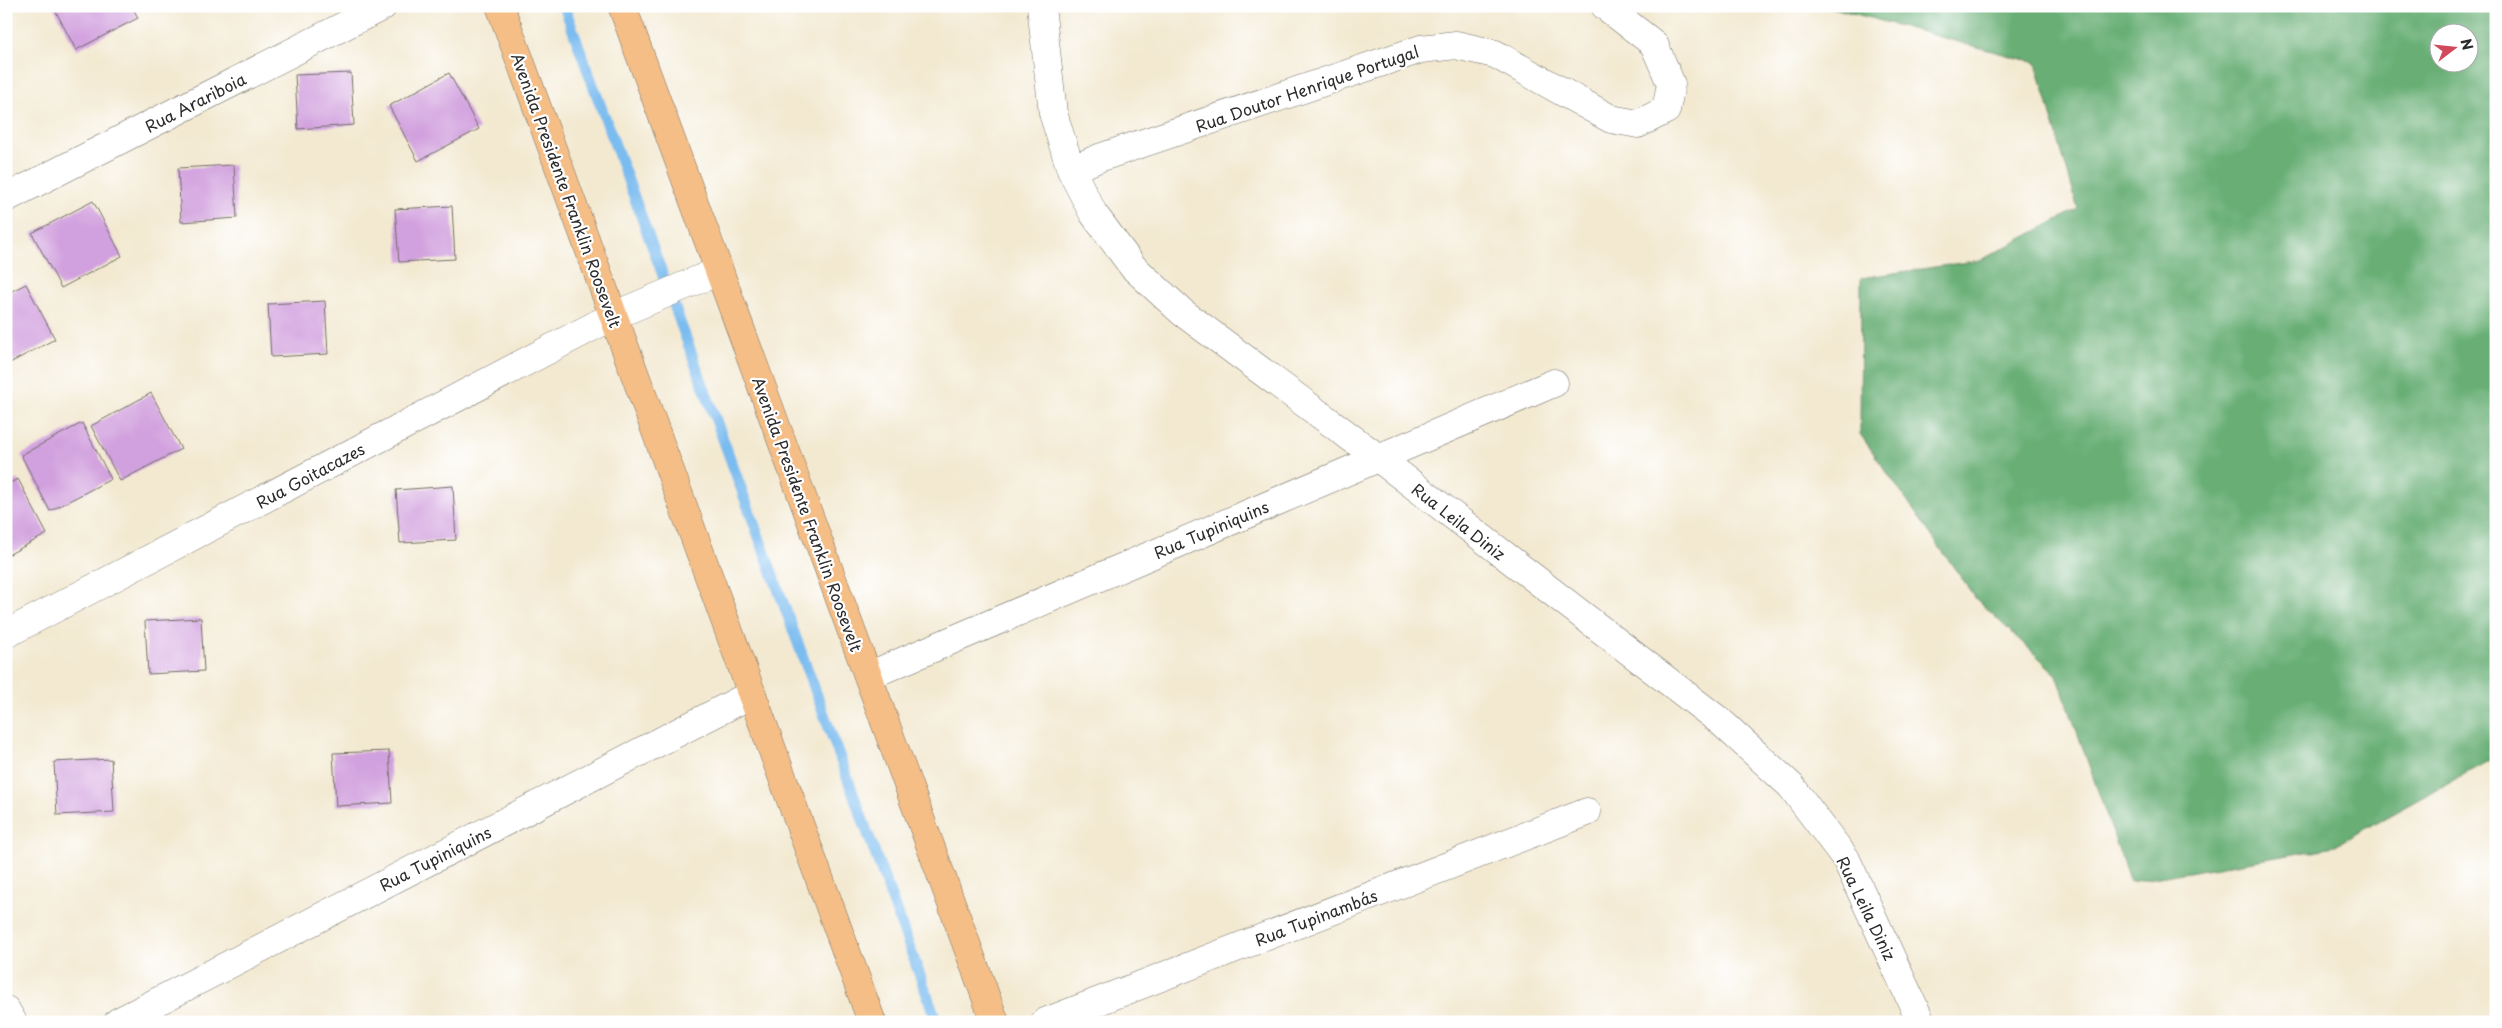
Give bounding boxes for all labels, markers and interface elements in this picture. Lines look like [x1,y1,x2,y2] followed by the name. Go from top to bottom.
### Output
[2430,22,2480,72] north arrow
[2455,36,2479,53] text: N
[1192,38,1422,138] street label: Rua Doutor Henrique Portugal
[506,49,628,331] street label: Avenida Presidente Franklin Roosevelt
[140,66,250,138] street label: Rua Arariboia
[747,373,869,655] street label: Avenida Presidente Franklin Roosevelt
[251,436,369,514] street label: Rua Goitacazes
[1407,477,1511,565] street label: Rua Leila Diniz
[1150,494,1272,564] street label: Rua Tupiniquins
[375,819,495,897] street label: Rua Tupiniquins
[1831,852,1903,964] street label: Rua Leila Diniz
[1251,883,1381,951] street label: Rua Tupinambás

